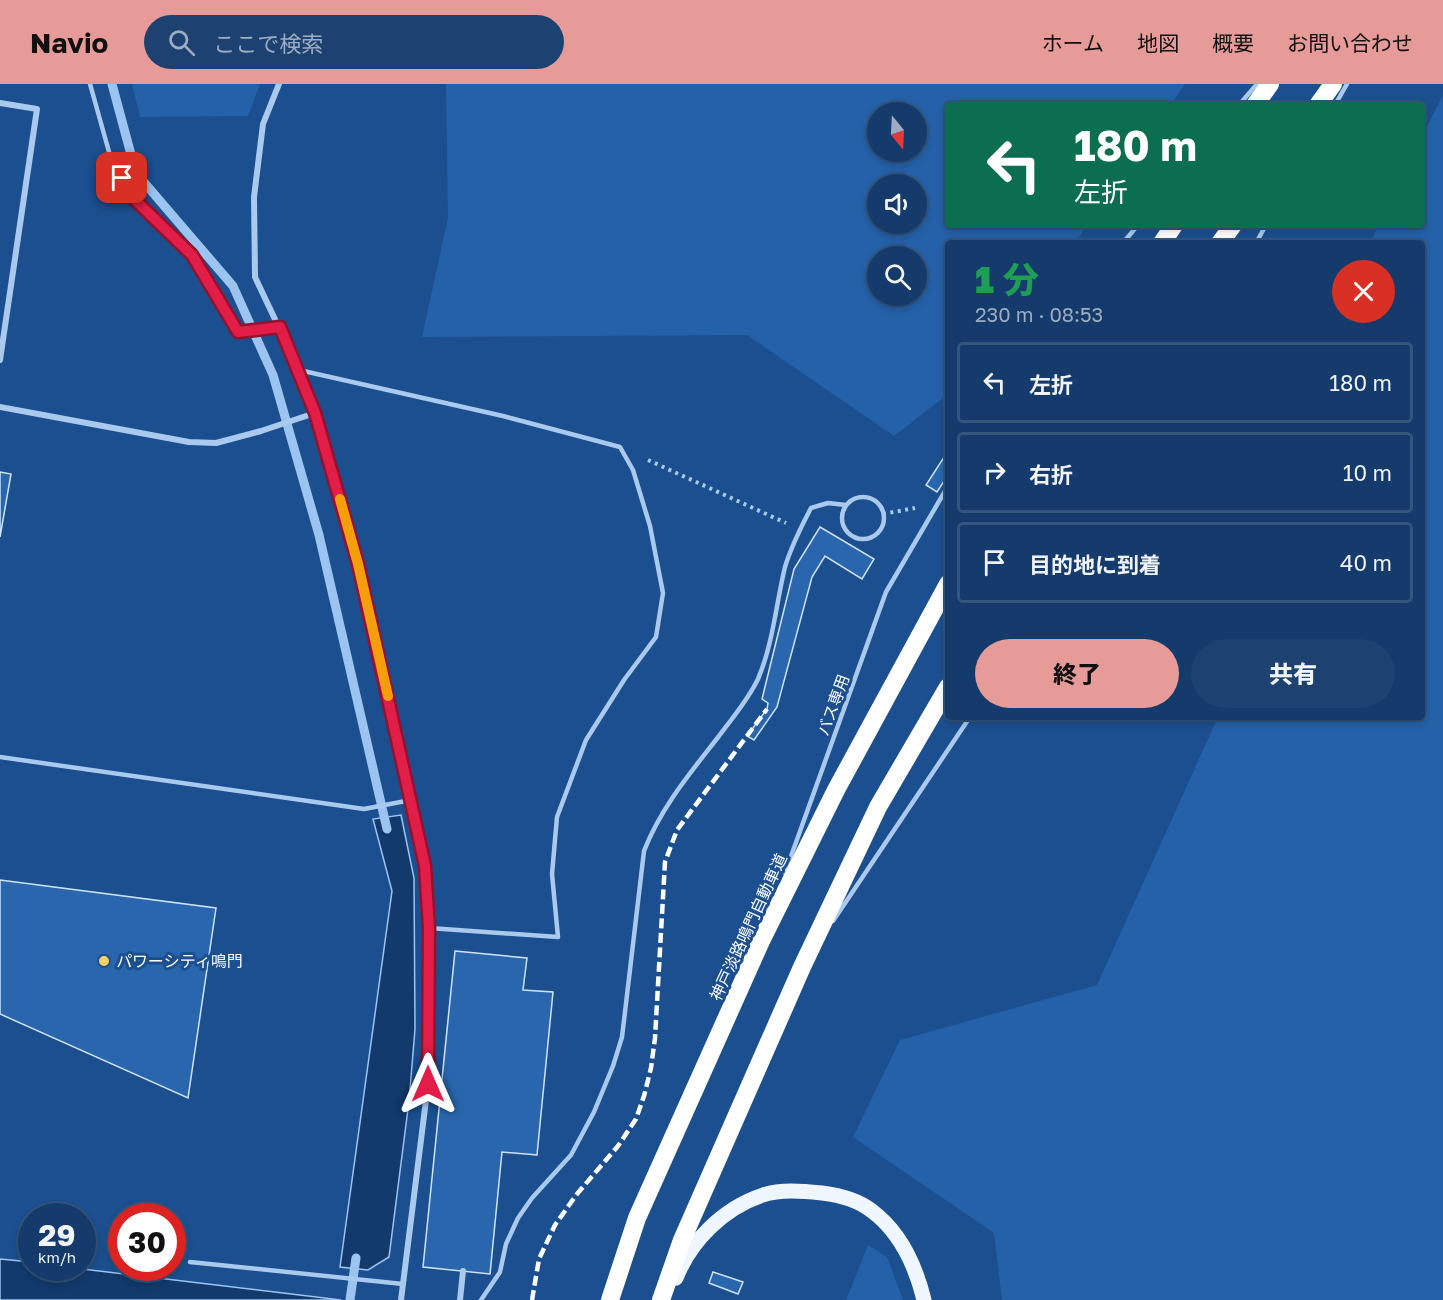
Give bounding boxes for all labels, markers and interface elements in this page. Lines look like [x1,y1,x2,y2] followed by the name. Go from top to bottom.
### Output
[144,15,564,69] search box
[30,26,108,59] text: Navio
[165,26,198,59] icon: search
[213,30,323,57] text: ここで検索
[1042,30,1104,56] text: ホーム
[1137,30,1179,56] text: 地図
[1212,30,1254,56] text: 概要
[1287,30,1413,56] text: お問い合わせ
[867,102,927,162] north arrow
[867,102,927,306] map controls
[1074,120,1197,170] text: 180 m
[975,126,1053,204] icon: left
[96,152,147,203] pin
[105,161,138,194] icon: arrive
[867,174,927,234] button: sound
[1074,176,1128,208] text: 左折
[867,246,927,306] button: search
[975,258,1039,301] text: 1 分
[1332,260,1395,323] button: close
[975,302,1103,326] text: 230 m · 08:53
[978,366,1011,399] icon: left
[1329,369,1392,396] text: 180 m
[1029,371,1073,398] text: 左折
[978,456,1011,489] icon: right
[1343,459,1392,486] text: 10 m
[1029,461,1073,488] text: 右折
[978,546,1011,579] icon: arrive
[1340,549,1392,576] text: 40 m
[1029,551,1161,578] text: 目的地に到着
[975,639,1179,708] button: 終了
[1191,639,1395,708] button: 共有
[813,672,853,738] street label: バス専用
[705,850,791,1004] street label: 神戸淡路鳴門自動車道
[116,951,243,971] place label: パワーシティ鳴門
[97,954,111,968] marker: パワーシティ鳴門
[396,1052,460,1116] position arrow
[108,1203,186,1281] speed limit sign: 30
[38,1217,76,1253] text: 29
[38,1248,76,1266] text: km/h

